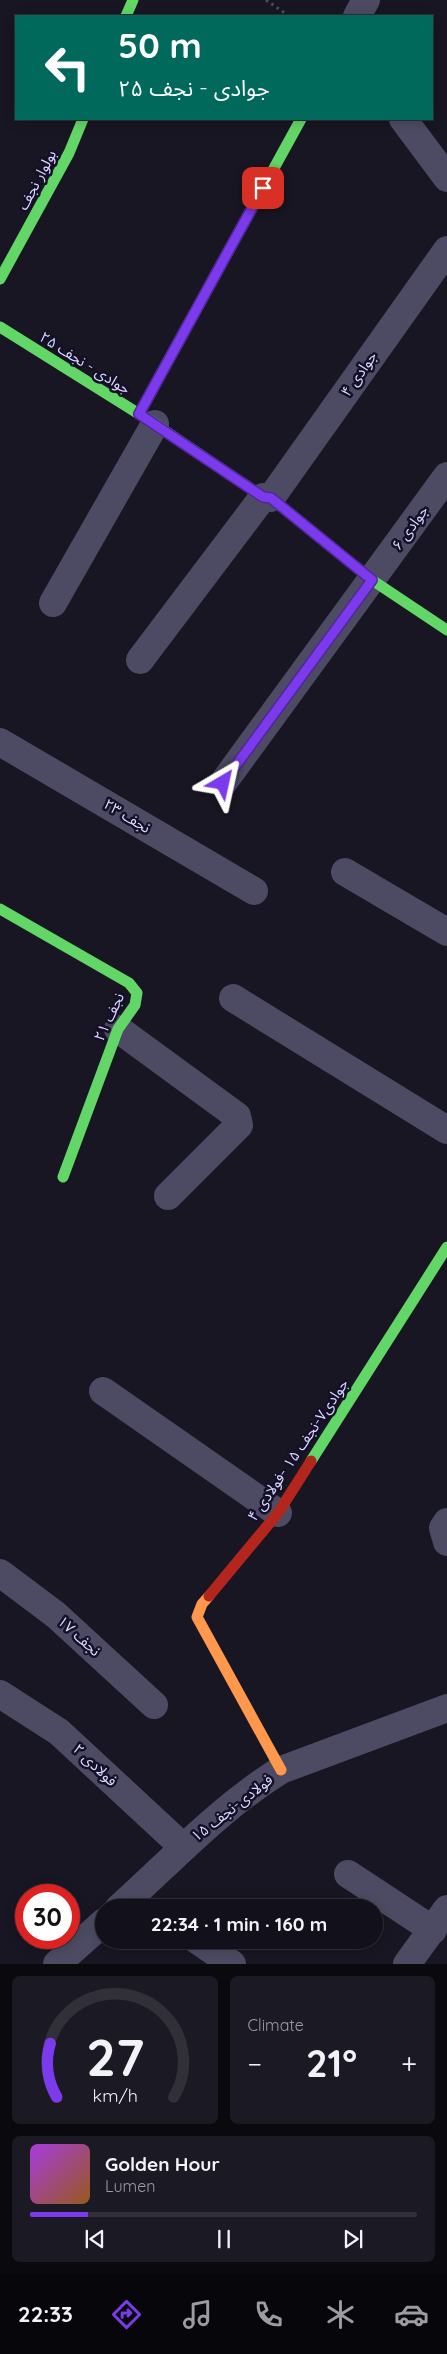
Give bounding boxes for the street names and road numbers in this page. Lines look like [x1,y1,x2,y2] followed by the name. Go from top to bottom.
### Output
[13,146,60,213] street label: بولوار نجف
[36,327,134,398] street label: جوادی - نجف ۲۵
[336,347,381,400] street label: جوادی ۴
[387,501,432,554] street label: جوادی ۶
[100,794,154,837] street label: نجف ۲۳
[89,990,128,1044] street label: نجف ۲۱
[243,1375,352,1524] street label: جوادی۷-نجف ۱۵ -فولادی ۴
[54,1611,105,1660] street label: نجف ۱۷
[69,1739,122,1790] street label: فولادی ۲
[187,1770,276,1845] street label: فولادی-نجف ۱۵

